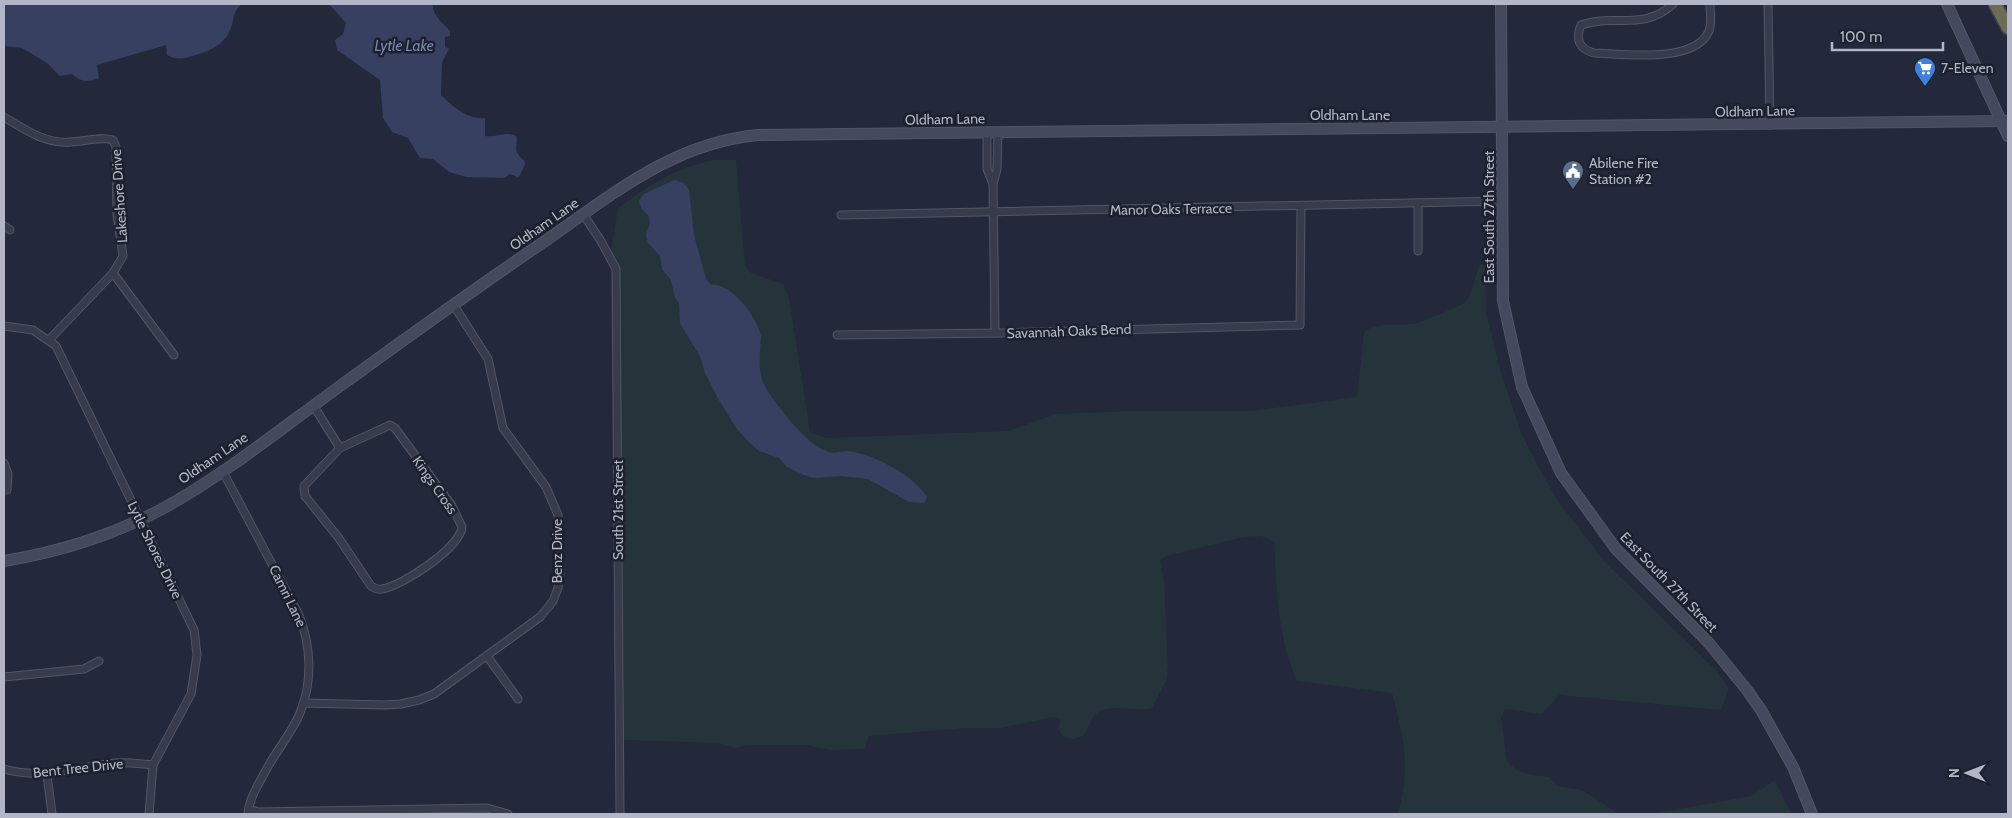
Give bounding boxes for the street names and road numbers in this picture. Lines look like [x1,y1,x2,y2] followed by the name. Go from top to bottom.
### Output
[1715,101,1795,121] street label: Oldham Lane
[1310,106,1390,124] street label: Oldham Lane
[905,109,985,129] street label: Oldham Lane
[107,149,131,243] street label: Lakeshore Drive
[1480,150,1498,283] street label: East South 27th Street
[506,194,582,254] street label: Oldham Lane
[1110,199,1232,219] street label: Manor Oaks Terracce
[1006,320,1132,342] street label: Savannah Oaks Bend
[175,428,251,488] street label: Oldham Lane
[408,452,462,518] street label: Kings Cross
[609,460,627,560] street label: South 21st Street
[124,498,186,602] street label: Lytle Shores Drive
[548,519,566,583] street label: Benz Drive
[1616,528,1722,636] street label: East South 27th Street
[265,562,311,630] street label: Camri Lane
[32,754,124,782] street label: Bent Tree Drive

